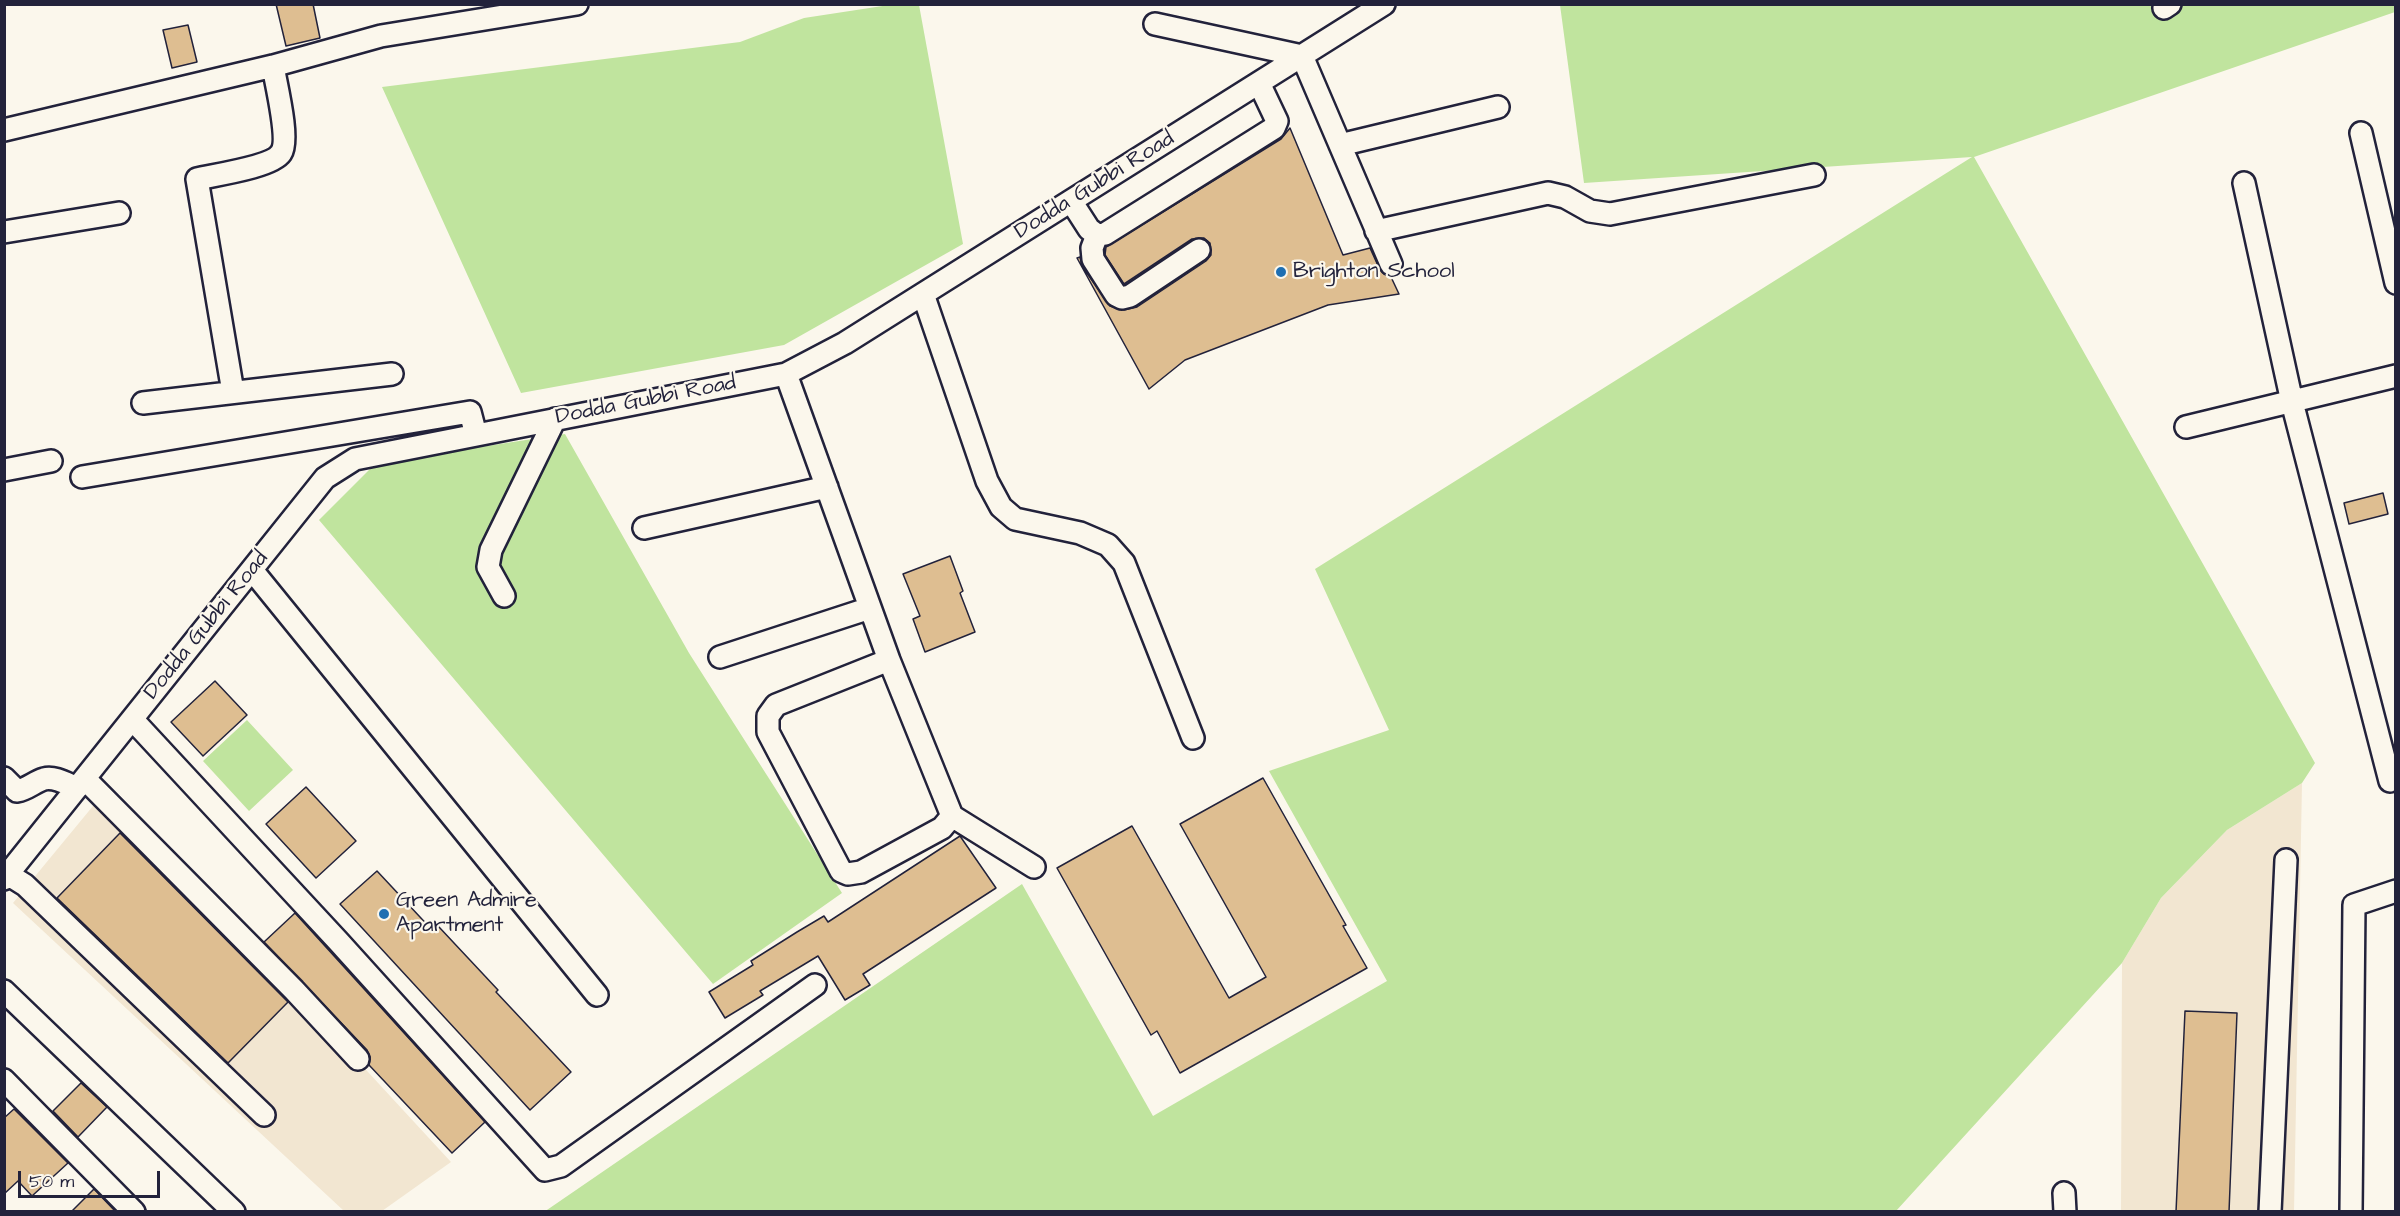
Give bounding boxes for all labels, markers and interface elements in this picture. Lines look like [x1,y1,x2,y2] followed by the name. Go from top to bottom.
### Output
[1010,126,1180,246] street label: Dodda Gubbi Road
[1293,259,1455,285] place label: Brighton School
[1274,265,1288,279] marker: Brighton School
[554,371,738,431] street label: Dodda Gubbi Road
[139,547,275,705] street label: Dodda Gubbi Road
[396,888,537,939] place label: Green Admire Apartment
[377,907,391,921] marker: Green Admire Apartment
[21,1159,164,1197] scale bar
[29,1169,74,1194] text: 50 m

